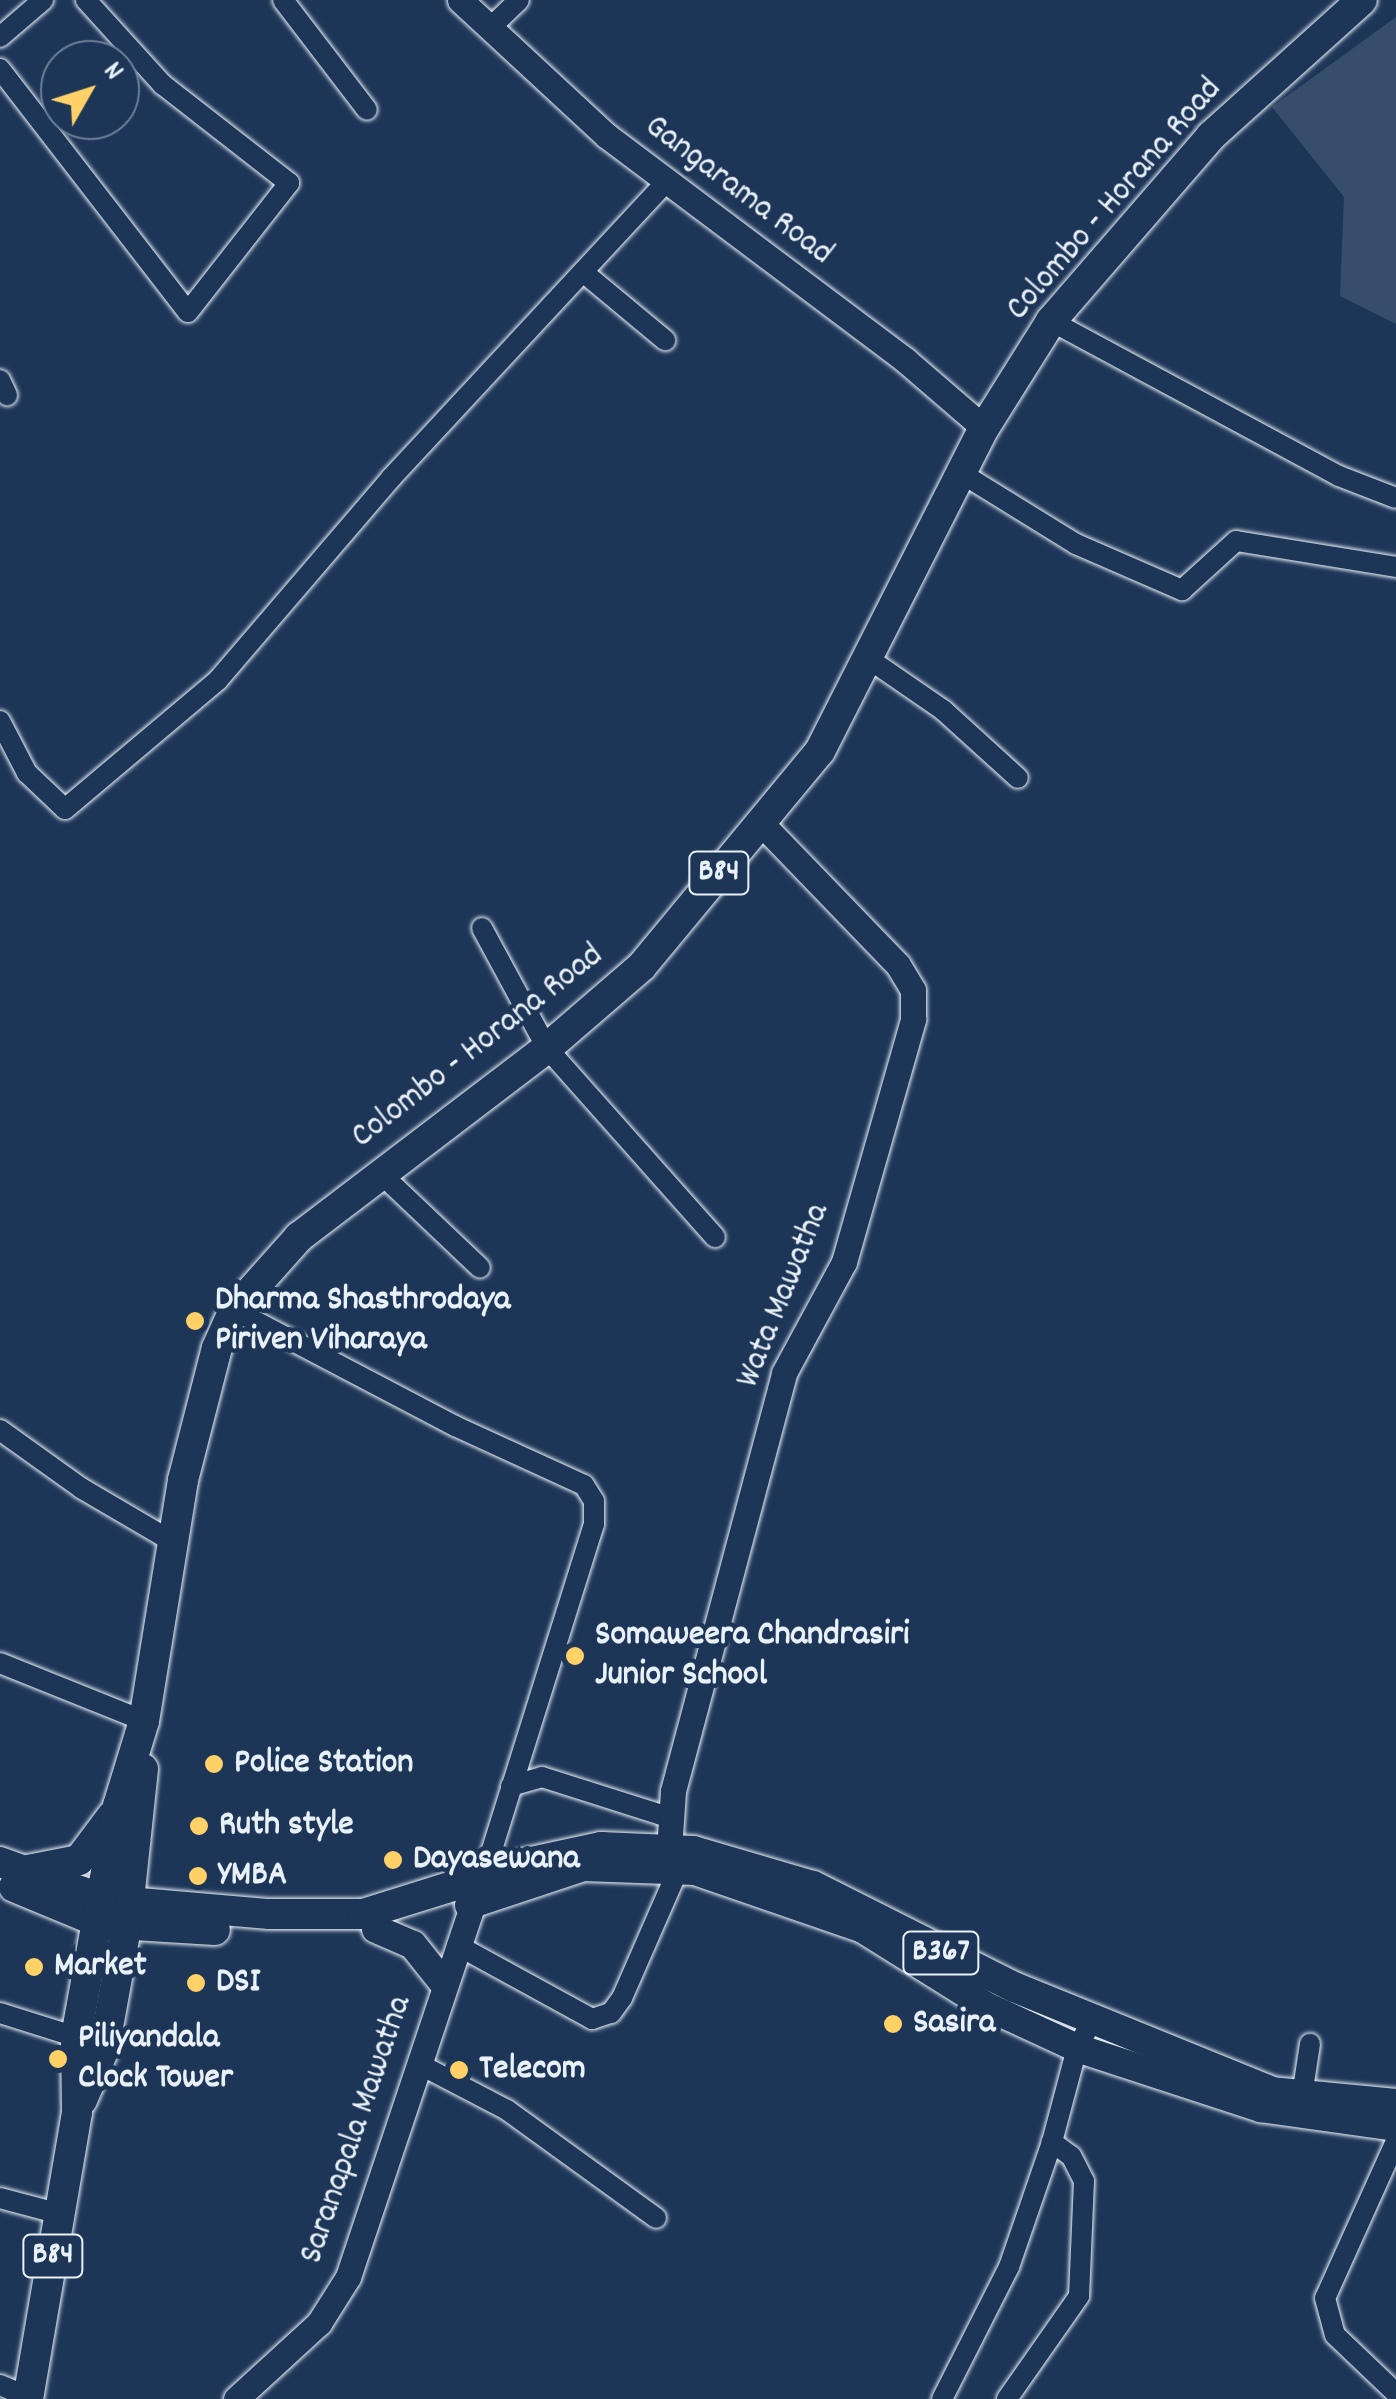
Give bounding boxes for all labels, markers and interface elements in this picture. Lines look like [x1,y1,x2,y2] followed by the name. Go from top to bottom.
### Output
[40,40,140,140] north arrow
[92,54,132,90] text: N
[998,70,1232,330] street label: Colombo - Horana Road
[635,106,841,276] street label: Gangarama Road
[686,846,752,900] road number: B84
[344,935,612,1159] street label: Colombo - Horana Road
[728,1198,840,1394] street label: Wata Mawatha
[215,1280,511,1362] place label: Dharma Shasthrodaya Piriven Viharaya
[184,1310,206,1332] marker: Dharma Shasthrodaya Piriven Viharaya
[595,1615,909,1697] place label: Somaweera Chandrasiri Junior School
[564,1645,586,1667] marker: Somaweera Chandrasiri Junior School
[234,1743,414,1785] place label: Police Station
[203,1753,225,1775] marker: Police Station
[219,1805,354,1847] place label: Ruth style
[188,1815,210,1837] marker: Ruth style
[413,1839,580,1881] place label: Dayasewana
[382,1849,404,1871] marker: Dayasewana
[218,1855,287,1897] place label: YMBA
[187,1865,209,1887] marker: YMBA
[901,1926,981,1980] road number: B367
[54,1946,147,1988] place label: Market
[23,1956,45,1978] marker: Market
[216,1962,260,2004] place label: DSI
[185,1972,207,1994] marker: DSI
[292,1991,422,2269] street label: Saranapala Mawatha
[913,2003,995,2045] place label: Sasira
[882,2013,904,2035] marker: Sasira
[78,2018,233,2100] place label: Piliyandala Clock Tower
[47,2048,69,2070] marker: Piliyandala Clock Tower
[479,2049,586,2091] place label: Telecom
[448,2059,470,2081] marker: Telecom
[20,2229,86,2283] road number: B84

